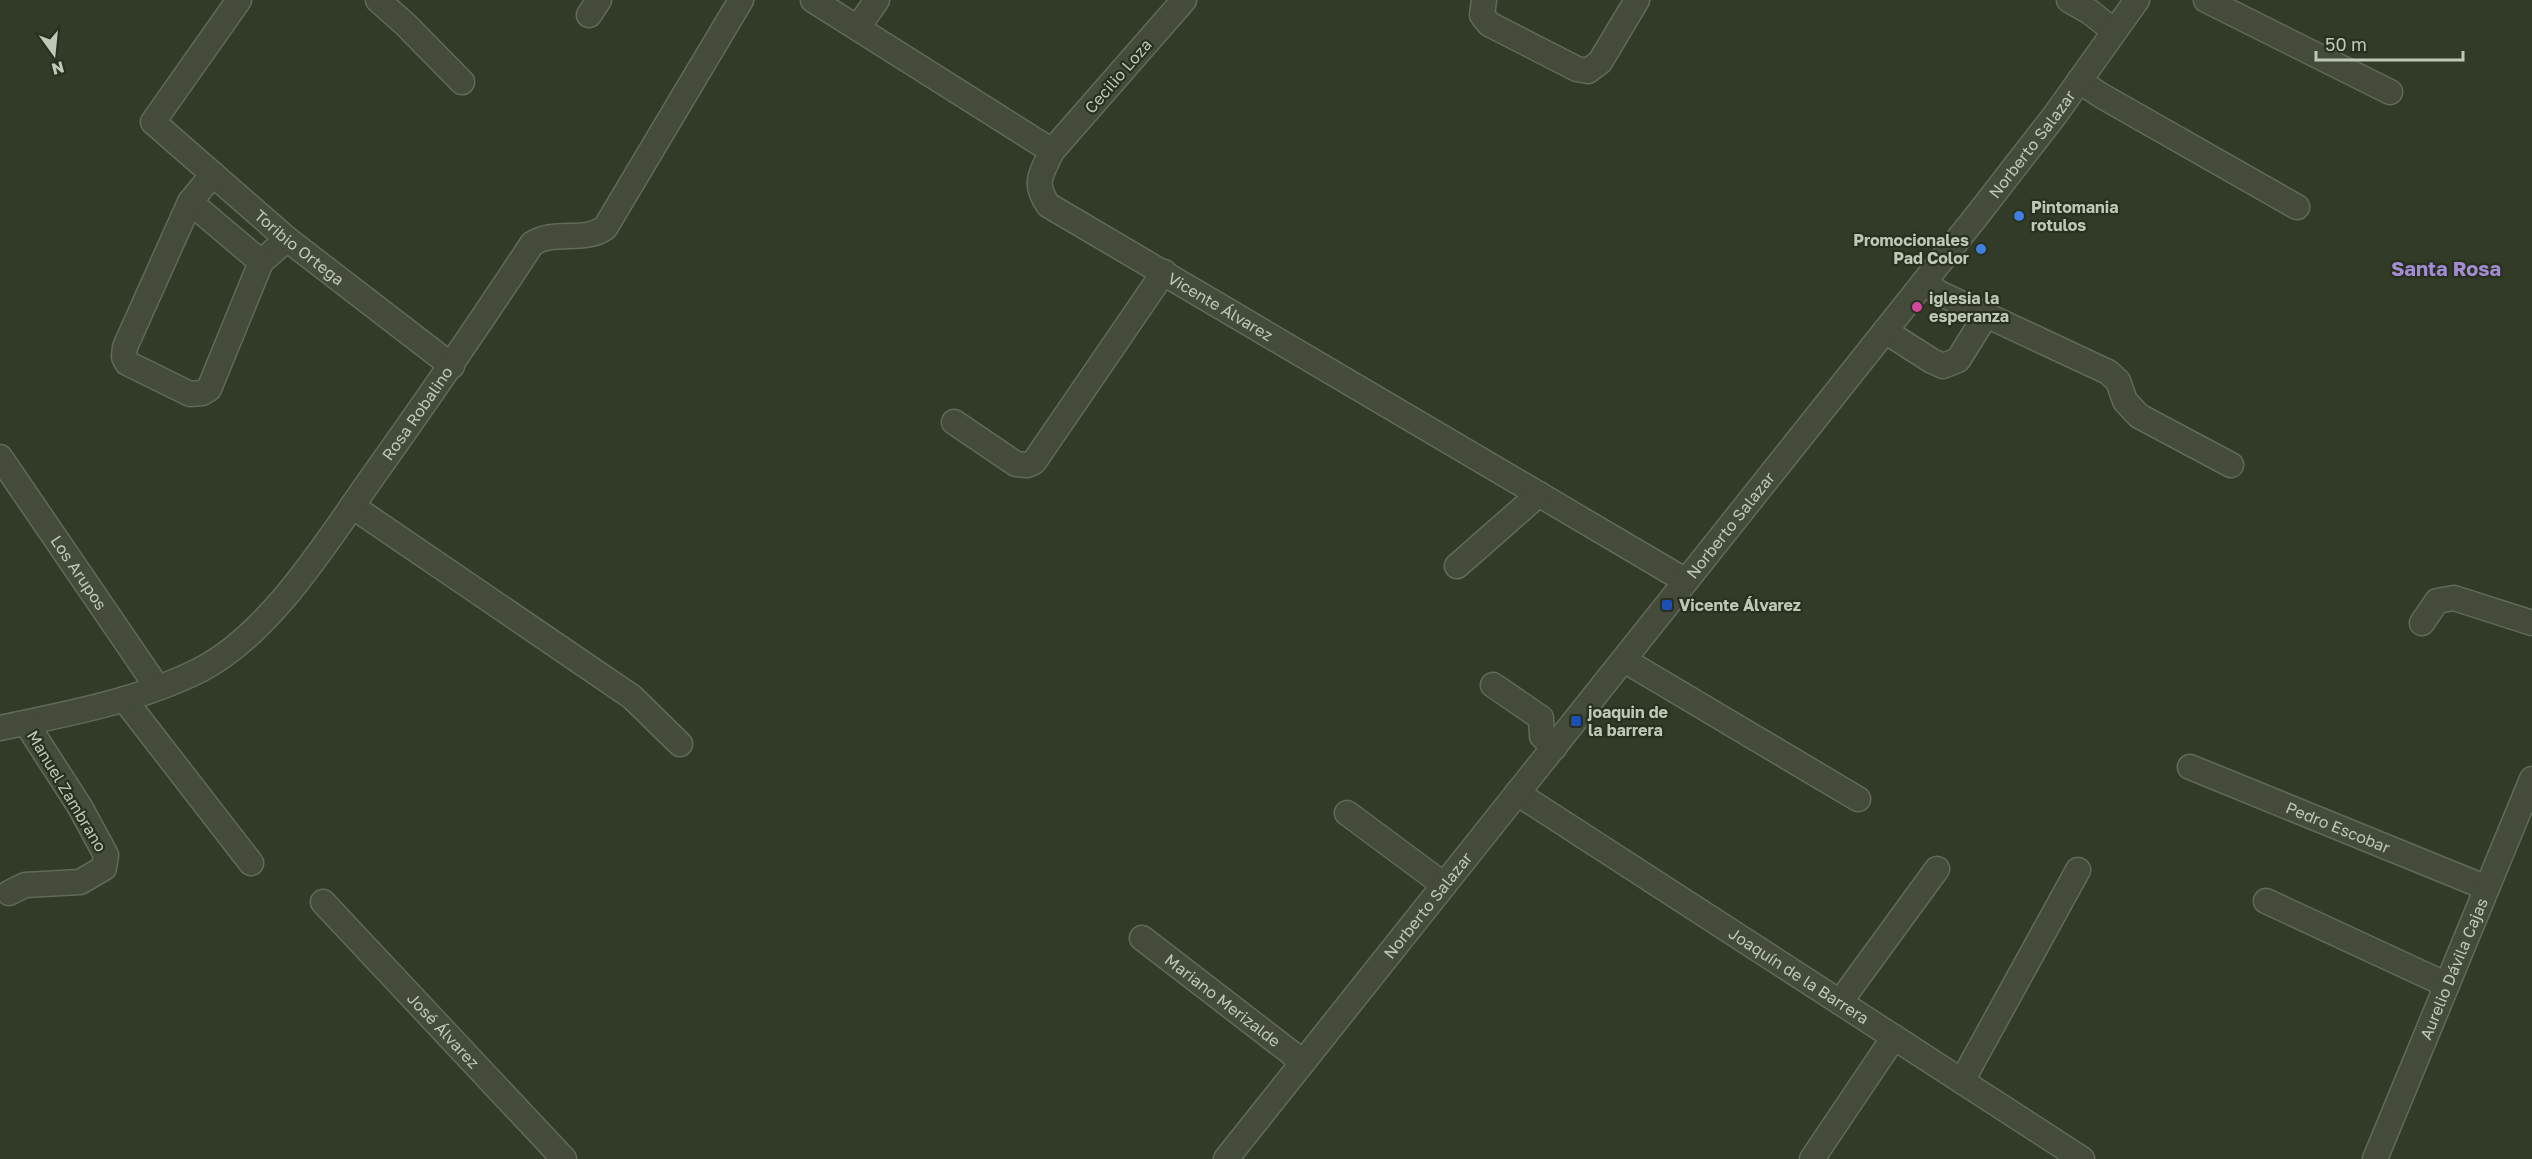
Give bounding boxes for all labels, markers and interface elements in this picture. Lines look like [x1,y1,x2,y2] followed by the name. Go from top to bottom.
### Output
[24,24,84,84] north arrow
[2316,24,2463,62] scale bar
[2325,33,2367,55] text: 50 m
[1080,35,1156,117] street label: Cecilio Loza
[49,57,66,80] text: N
[1984,86,2080,202] street label: Norberto Salazar
[2031,197,2118,235] place label: Pintomania rotulos
[250,205,348,289] street label: Toribio Ortega
[2012,209,2026,223] marker: Pintomania rotulos
[1853,230,1969,268] place label: Promocionales Pad Color
[1974,242,1988,256] marker: Promocionales Pad Color
[2391,256,2501,280] district label: Santa Rosa
[1164,268,1277,345] street label: Vicente Álvarez
[1929,288,2009,326] place label: iglesia la esperanza
[1910,300,1924,314] marker: iglesia la esperanza
[377,362,457,464] street label: Rosa Robalino
[1682,468,1779,583] street label: Norberto Salazar
[47,532,111,614] street label: Los Arupos
[1679,595,1801,615] place label: Vicente Álvarez
[1660,598,1674,612] marker: Vicente Álvarez
[1587,702,1668,740] place label: joaquin de la barrera
[1569,714,1583,728] marker: joaquin de la barrera
[23,727,111,855] street label: Manuel Zambrano
[2283,797,2393,858] street label: Pedro Escobar
[1379,848,1476,963] street label: Norberto Salazar
[2415,895,2492,1043] street label: Aurelio Dávila Cajas
[1725,923,1873,1028] street label: Joaquín de la Barrera
[1161,949,1285,1051] street label: Mariano Merizalde
[403,988,484,1072] street label: José Álvarez

